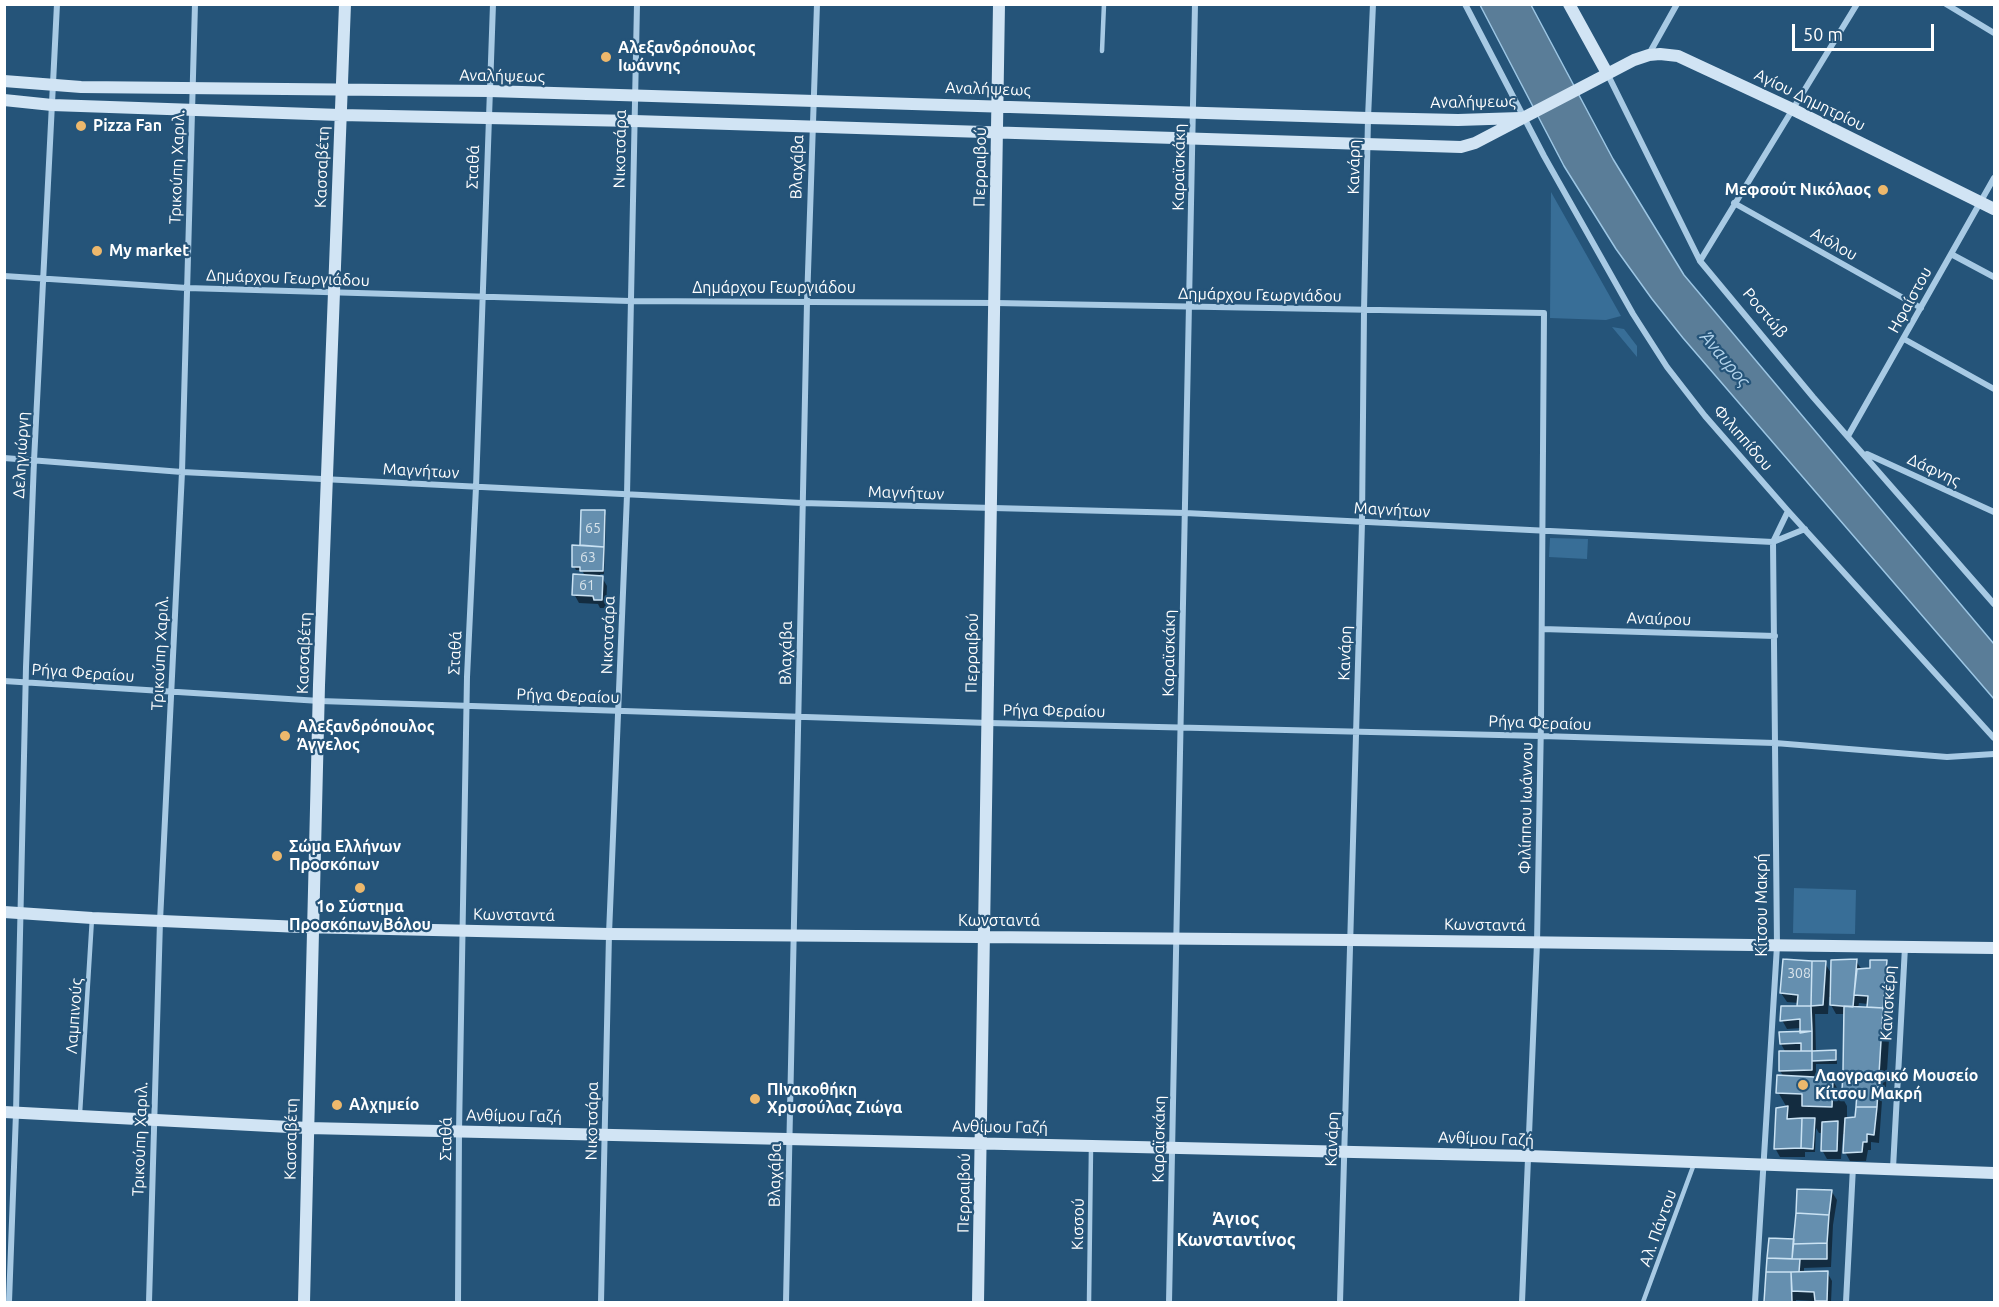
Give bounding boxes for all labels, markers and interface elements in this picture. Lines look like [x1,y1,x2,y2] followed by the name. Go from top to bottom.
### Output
[1795,12,1938,50] scale bar
[1803,24,1843,44] text: 50 m
[618,38,755,76] place label: Αλεξανδρόπουλος Ιωάννης
[599,50,613,64] marker: Αλεξανδρόπουλος Ιωάννης
[1751,65,1869,135] street label: Αγίου Δημητρίου
[459,66,545,86] street label: Αναλήψεως
[945,78,1031,100] street label: Αναλήψεως
[1430,92,1516,112] street label: Αναλήψεως
[165,109,189,225] street label: Τρικούπη Χαριλ.
[610,110,630,188] street label: Νικοτσάρα
[93,116,162,136] place label: Pizza Fan
[74,119,88,133] marker: Pizza Fan
[1169,123,1189,211] street label: Καραϊσκάκη
[311,126,333,208] street label: Κασσαβέτη
[970,127,990,207] street label: Περραιβού
[786,134,808,200] street label: Βλαχάβα
[1344,139,1364,195] street label: Κανάρη
[463,145,483,189] street label: Σταθά
[1725,180,1871,200] place label: Μεφσούτ Νικόλαος
[1876,183,1890,197] marker: Μεφσούτ Νικόλαος
[1807,223,1861,265] street label: Αιόλου
[109,241,189,261] place label: My market
[90,244,104,258] marker: My market
[1884,264,1936,336] street label: Ηφαίστου
[206,266,370,290] street label: Δημάρχου Γεωργιάδου
[692,278,856,298] street label: Δημάρχου Γεωργιάδου
[1178,284,1342,306] street label: Δημάρχου Γεωργιάδου
[1739,284,1791,342] street label: Ροστώβ
[1696,327,1754,391] water label: Άναυρος
[1709,401,1777,475] street label: Φιλιππίδου
[9,411,33,499] street label: Δεληγιώργη
[1905,449,1963,491] street label: Δάφνης
[382,459,460,483] street label: Μαγνήτων
[868,482,944,504] street label: Μαγνήτων
[1353,498,1431,522] street label: Μαγνήτων
[585,520,601,536] house number: 65
[580,549,596,565] house number: 63
[579,577,595,593] house number: 61
[147,595,173,711] street label: Τρικούπη Χαριλ.
[597,595,619,675] street label: Νικοτσάρα
[1626,608,1692,630] street label: Αναύρου
[1159,609,1179,697] street label: Καραϊσκάκη
[293,612,315,694] street label: Κασσαβέτη
[962,613,982,693] street label: Περραιβού
[776,621,796,685] street label: Βλαχάβα
[1334,625,1356,681] street label: Κανάρη
[444,631,466,675] street label: Σταθά
[31,660,135,686] street label: Ρήγα Φεραίου
[516,685,620,707] street label: Ρήγα Φεραίου
[1002,701,1106,721] street label: Ρήγα Φεραίου
[1488,712,1592,734] street label: Ρήγα Φεραίου
[297,717,434,755] place label: Αλεξανδρόπουλος Άγγελος
[278,729,292,743] marker: Αλεξανδρόπουλος Άγγελος
[1515,742,1537,874] street label: Φιλίππου Ιωάννου
[289,837,401,875] place label: Σώμα Ελλήνων Προσκόπων
[270,849,284,863] marker: Σώμα Ελλήνων Προσκόπων
[1752,853,1772,957] street label: Κίτσου Μακρή
[353,881,367,895] marker: 1ο Σύστημα Προσκόπων Βόλου
[289,897,431,935] place label: 1ο Σύστημα Προσκόπων Βόλου
[473,905,555,925] street label: Κωνσταντά
[958,911,1040,931] street label: Κωνσταντά
[1444,915,1526,935] street label: Κωνσταντά
[1787,965,1811,981] house number: 308
[1876,965,1900,1041] street label: Κανισκέρη
[62,978,86,1054] street label: Λαμπινούς
[1815,1066,1978,1104] place label: Λαογραφικό Μουσείο Κίτσου Μακρή
[1796,1078,1810,1092] marker: Λαογραφικό Μουσείο Κίτσου Μακρή
[767,1080,902,1118] place label: ΠΙνακοθήκη Χρυσούλας Ζιώγα
[128,1081,152,1197] street label: Τρικούπη Χαριλ.
[582,1082,602,1160] street label: Νικοτσάρα
[748,1092,762,1106] marker: ΠΙνακοθήκη Χρυσούλας Ζιώγα
[349,1095,419,1115] place label: Αλχημείο
[1149,1095,1169,1183] street label: Καραϊσκάκη
[281,1098,301,1180] street label: Κασσαβέτη
[330,1098,344,1112] marker: Αλχημείο
[466,1106,562,1126] street label: Ανθίμου Γαζή
[1321,1111,1343,1167] street label: Κανάρη
[436,1117,456,1161] street label: Σταθά
[952,1117,1048,1137] street label: Ανθίμου Γαζή
[1438,1128,1534,1150] street label: Ανθίμου Γαζή
[765,1143,785,1207] street label: Βλαχάβα
[954,1153,974,1233] street label: Περραιβού
[1635,1187,1681,1269] street label: Αλ. Πάντου
[1068,1198,1088,1250] street label: Κισσού
[1176,1208,1296,1250] district label: Άγιος Κωνσταντίνος

